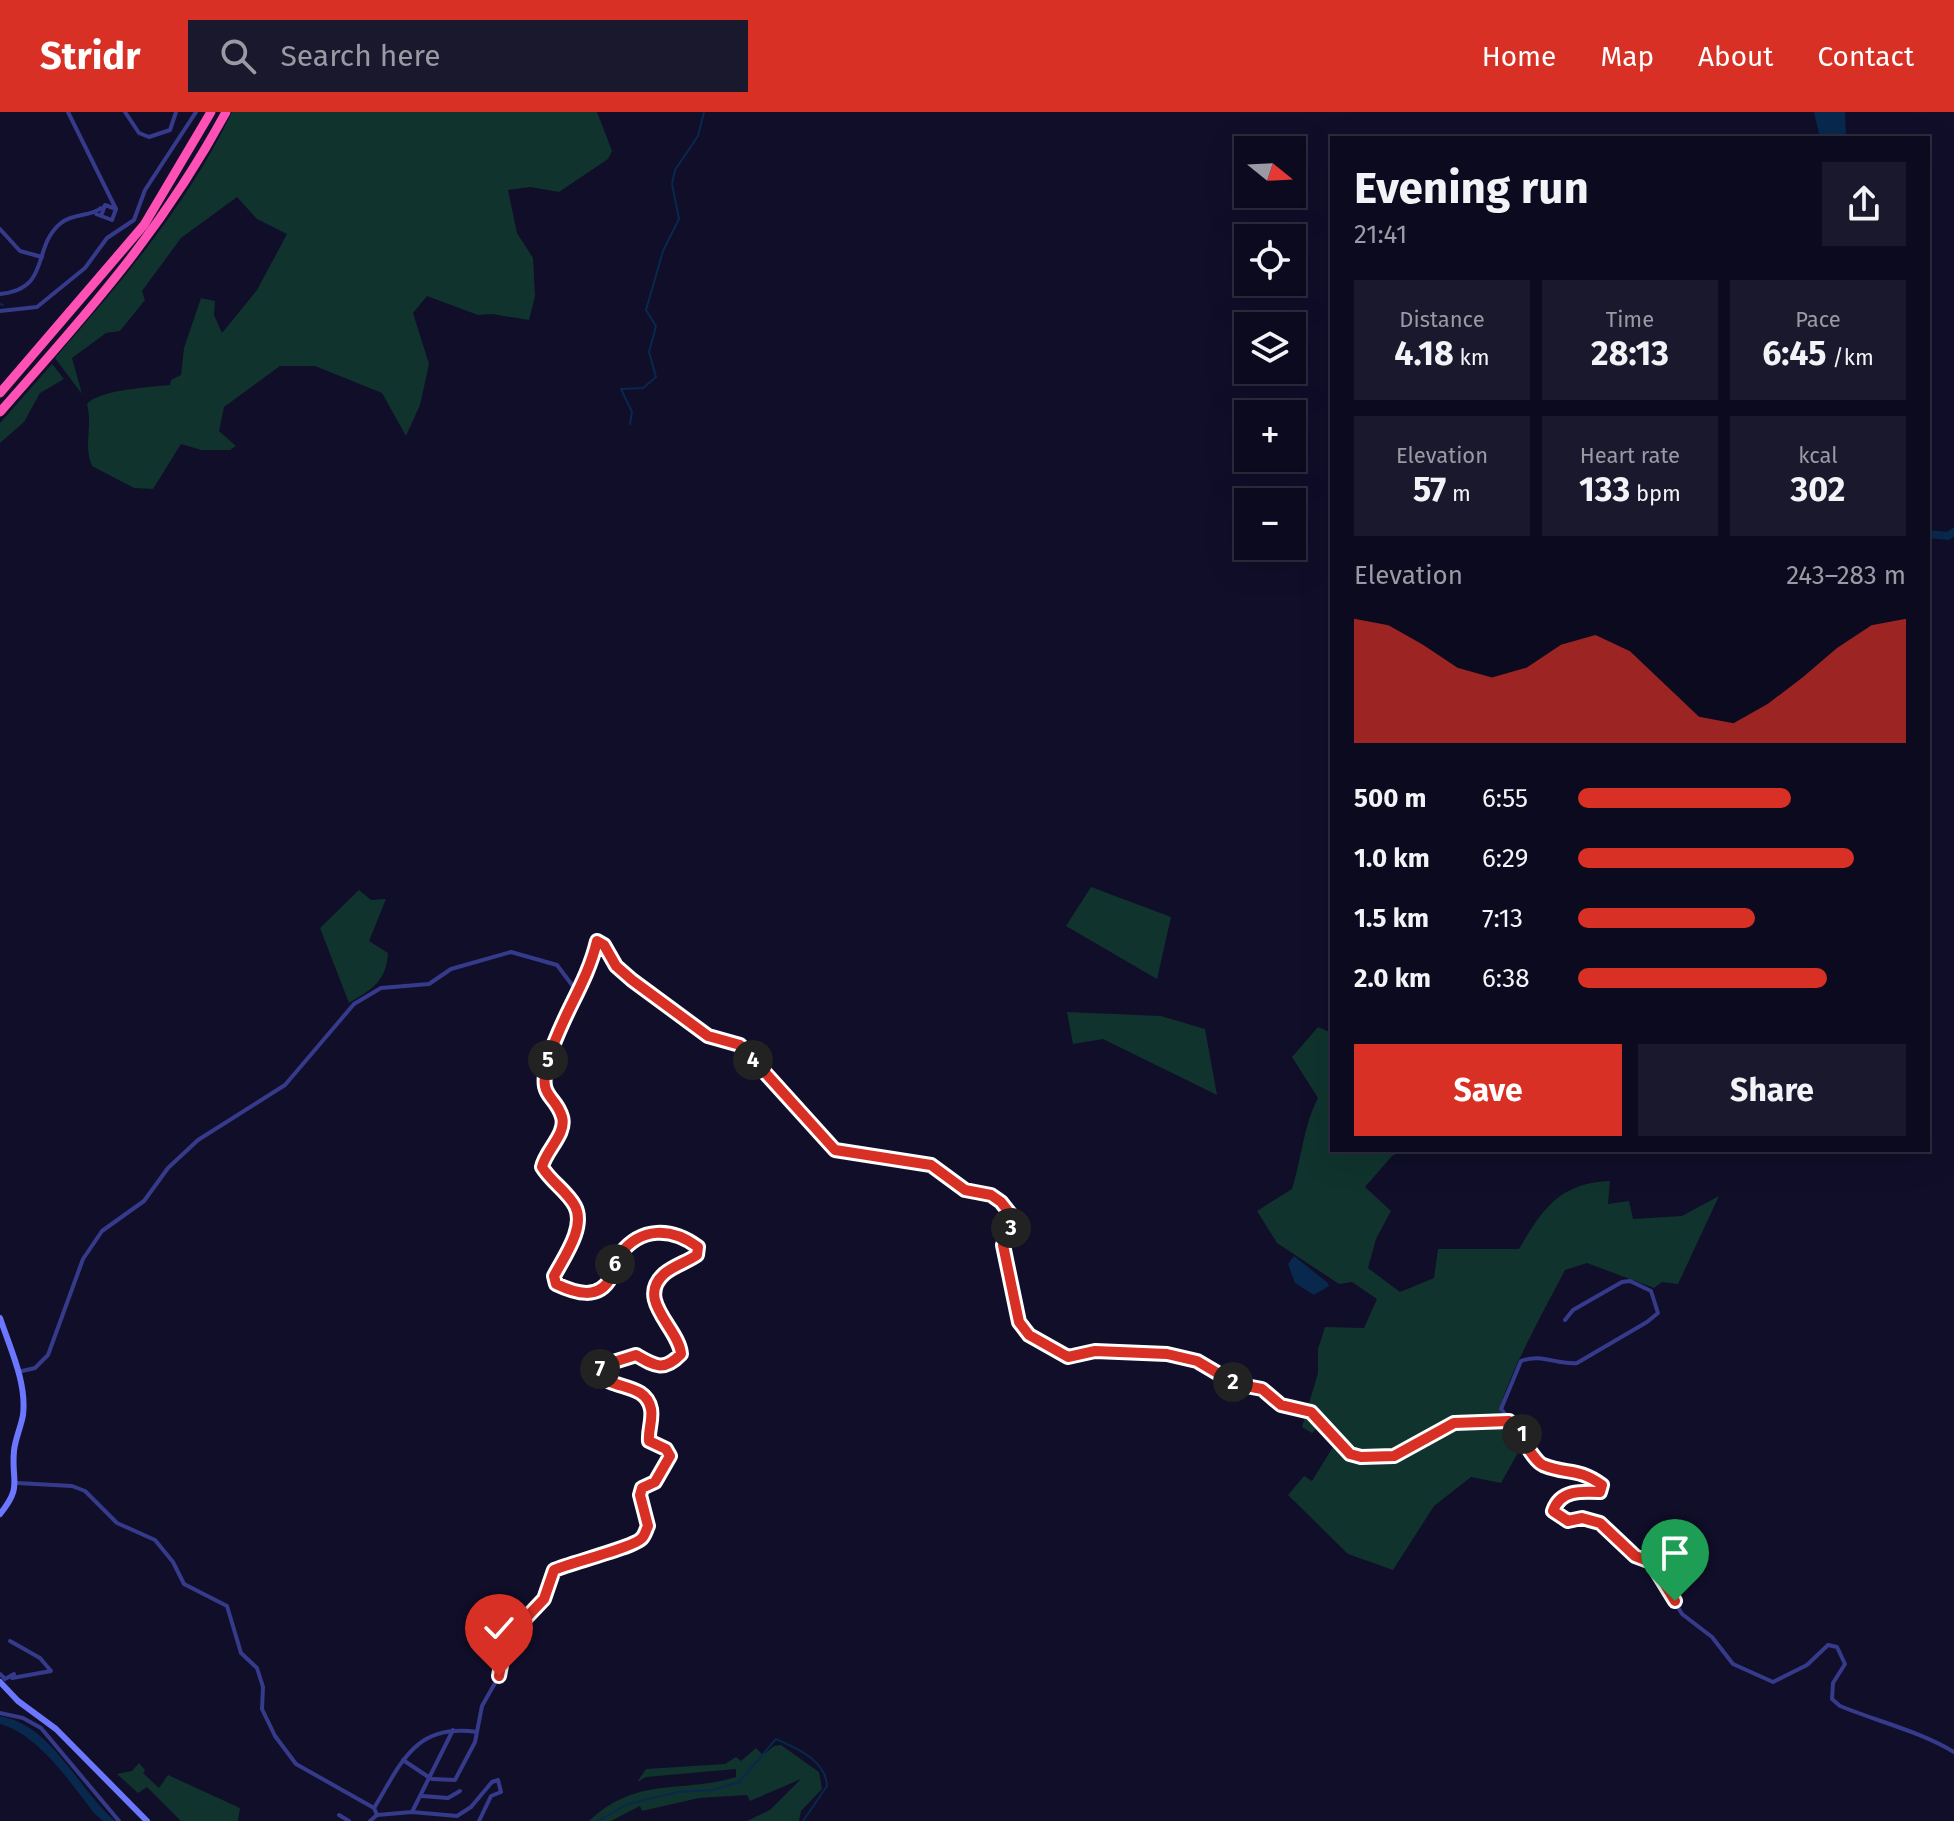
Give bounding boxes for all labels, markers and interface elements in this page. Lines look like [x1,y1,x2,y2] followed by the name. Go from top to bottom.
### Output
[188,20,748,92] search box
[40,33,140,79] text: Stridr
[216,34,260,78] icon: search
[280,38,441,74] text: Search here
[1482,40,1556,73] text: Home
[1600,40,1654,73] text: Map
[1698,40,1773,73] text: About
[1817,40,1914,73] text: Contact
[1234,136,1306,208] north arrow
[1234,136,1306,560] map controls
[1354,162,1589,215] text: Evening run
[1822,162,1906,246] button: share
[1354,219,1407,250] text: 21:41
[1234,224,1306,296] button: locate
[1399,306,1485,333] text: Distance
[1606,306,1654,333] text: Time
[1795,306,1841,333] text: Pace
[1234,312,1306,384] button: layers
[1394,333,1454,374] text: 4.18
[1591,333,1669,374] text: 28:13
[1762,333,1826,374] text: 6:45
[1454,344,1490,371] text: km
[1826,344,1874,371] text: /km
[1234,400,1306,472] button: +
[1396,442,1488,469] text: Elevation
[1580,442,1680,469] text: Heart rate
[1798,442,1838,469] text: kcal
[1413,469,1446,510] text: 57
[1579,469,1630,510] text: 133
[1791,469,1845,510] text: 302
[1446,480,1471,507] text: m
[1630,480,1681,507] text: bpm
[1234,488,1306,560] button: −
[1354,560,1463,591] text: Elevation
[1786,560,1906,591] text: 243–283 m
[1354,783,1427,814] text: 500 m
[1482,783,1528,814] text: 6:55
[1354,843,1430,874] text: 1.0 km
[1482,843,1528,874] text: 6:29
[1354,903,1429,934] text: 1.5 km
[1482,903,1523,934] text: 7:13
[1354,963,1431,994] text: 2.0 km
[1482,963,1530,994] text: 6:38
[528,1040,568,1080] pin: 5
[733,1040,773,1080] pin: 4
[1354,1044,1622,1136] button: Save
[1638,1044,1906,1136] button: Share
[542,1046,554,1073] text: 5
[747,1046,759,1073] text: 4
[991,1208,1031,1248] pin: 3
[1005,1214,1017,1241] text: 3
[595,1244,635,1284] pin: 6
[609,1250,621,1277] text: 6
[580,1349,620,1389] pin: 7
[595,1355,605,1382] text: 7
[1213,1362,1253,1402] pin: 2
[1227,1368,1239,1395] text: 2
[1502,1414,1542,1454] pin: 1
[1517,1420,1527,1447] text: 1
[1641,1519,1709,1601] pin
[1653,1531,1697,1575] icon: arrive
[465,1594,533,1676] pin
[477,1606,521,1650] icon: check

